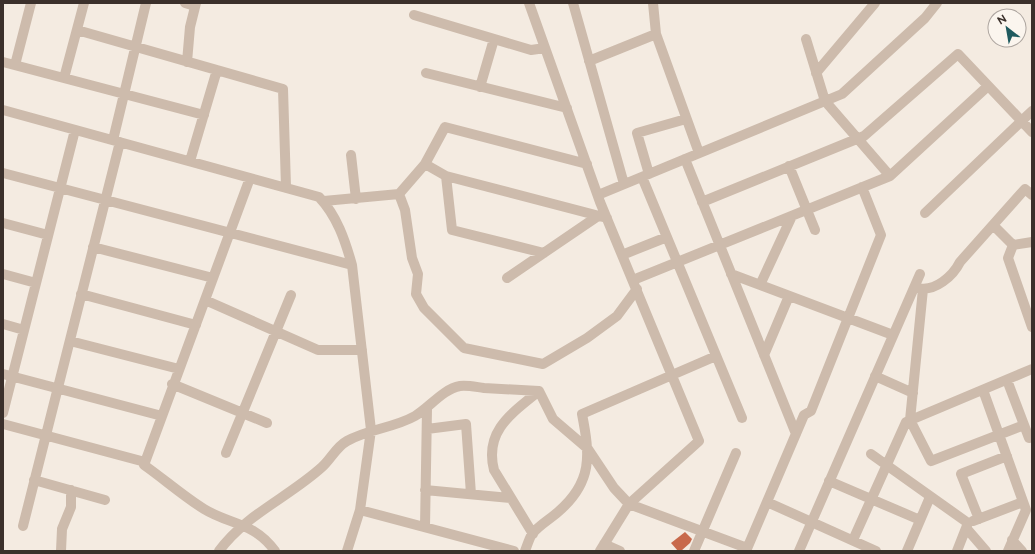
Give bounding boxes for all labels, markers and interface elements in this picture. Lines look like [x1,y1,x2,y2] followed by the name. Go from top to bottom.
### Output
[987,8,1027,48] north arrow
[995,12,1009,28] text: N

